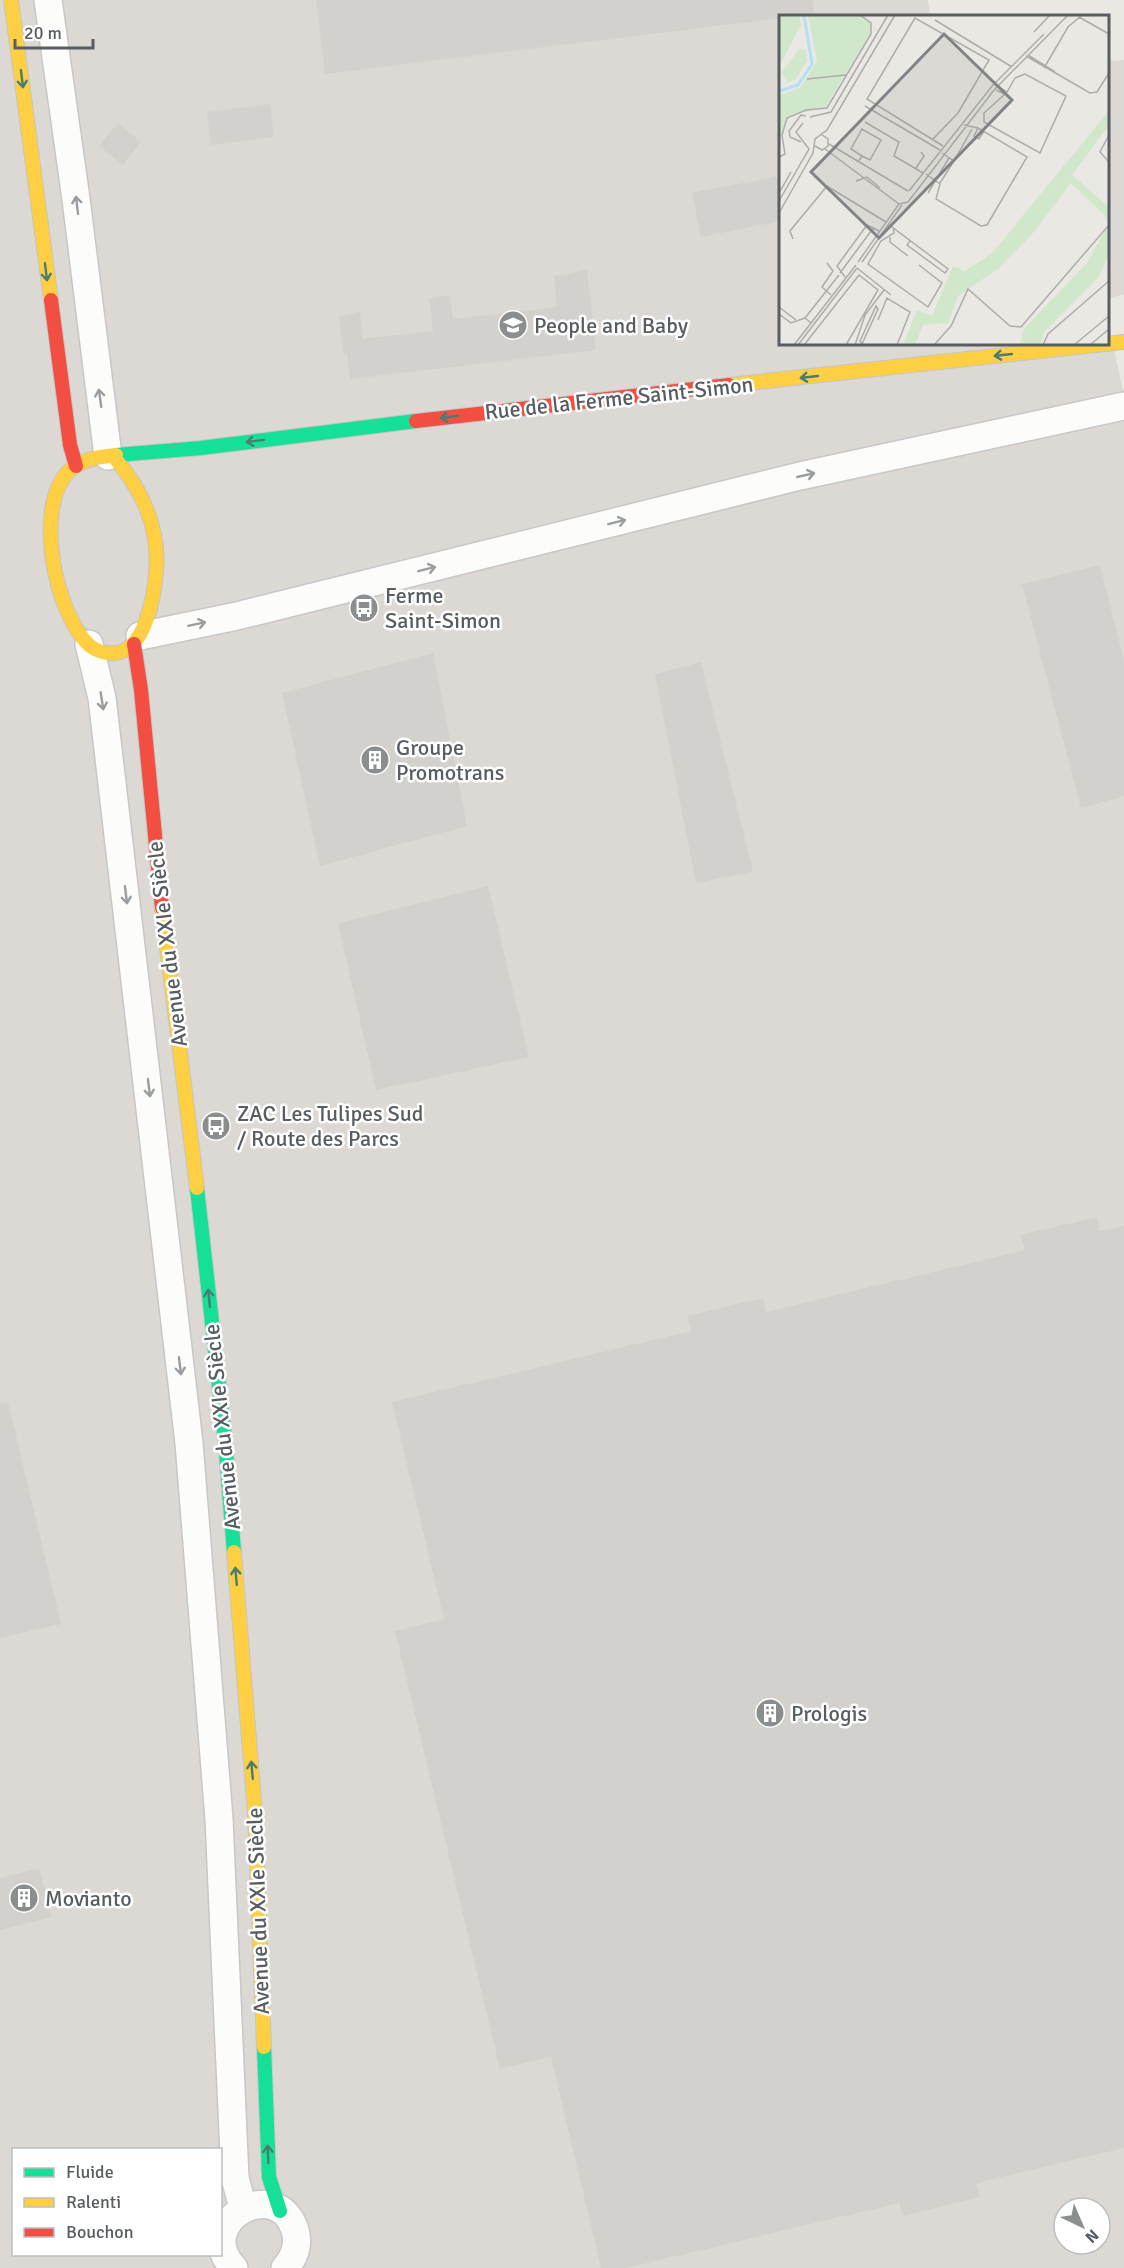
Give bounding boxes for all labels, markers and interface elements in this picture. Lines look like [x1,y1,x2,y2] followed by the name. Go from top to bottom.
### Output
[15,12,93,50] scale bar
[779,15,1109,345] inset map
[24,22,62,44] text: 20 m
[16,68,27,88] one-way arrow
[71,195,82,215] one-way arrow
[41,262,52,282] one-way arrow
[497,309,529,341] school or university icon: People and Baby
[534,312,689,339] place label: People and Baby
[994,350,1014,361] one-way arrow
[483,370,755,426] street label: Rue de la Ferme Saint-Simon
[800,371,820,382] one-way arrow
[95,389,106,409] one-way arrow
[439,412,459,423] one-way arrow
[246,436,266,447] one-way arrow
[796,469,815,481] one-way arrow
[607,515,626,527] one-way arrow
[418,562,437,574] one-way arrow
[385,582,501,634] place label: Ferme Saint-Simon
[348,592,380,624] bus stop icon: Ferme Saint-Simon
[187,618,206,630] one-way arrow
[97,691,108,711] one-way arrow
[396,734,504,786] place label: Groupe Promotrans
[359,744,391,776] building icon: Groupe Promotrans
[141,840,193,1048] street label: Avenue du XXIe Siècle
[121,884,132,904] one-way arrow
[143,1078,154,1098] one-way arrow
[237,1100,423,1152] place label: ZAC Les Tulipes Sud / Route des Parcs
[200,1110,232,1142] bus stop icon: ZAC Les Tulipes Sud / Route des Parcs
[204,1289,215,1309] one-way arrow
[198,1323,246,1531] street label: Avenue du XXIe Siècle
[175,1355,186,1375] one-way arrow
[230,1567,241,1587] one-way arrow
[754,1697,786,1729] building icon: Prologis
[791,1700,867,1727] place label: Prologis
[246,1761,257,1781] one-way arrow
[241,1807,275,2015] street label: Avenue du XXIe Siècle
[8,1882,40,1914] building icon: Movianto
[45,1885,132,1912] place label: Movianto
[263,2145,274,2165] one-way arrow
[12,2148,222,2256] legend
[66,2161,114,2183] text: Fluide
[66,2191,121,2213] text: Ralenti
[1052,2196,1112,2256] north arrow
[66,2221,134,2243] text: Bouchon
[1081,2225,1103,2247] text: N

